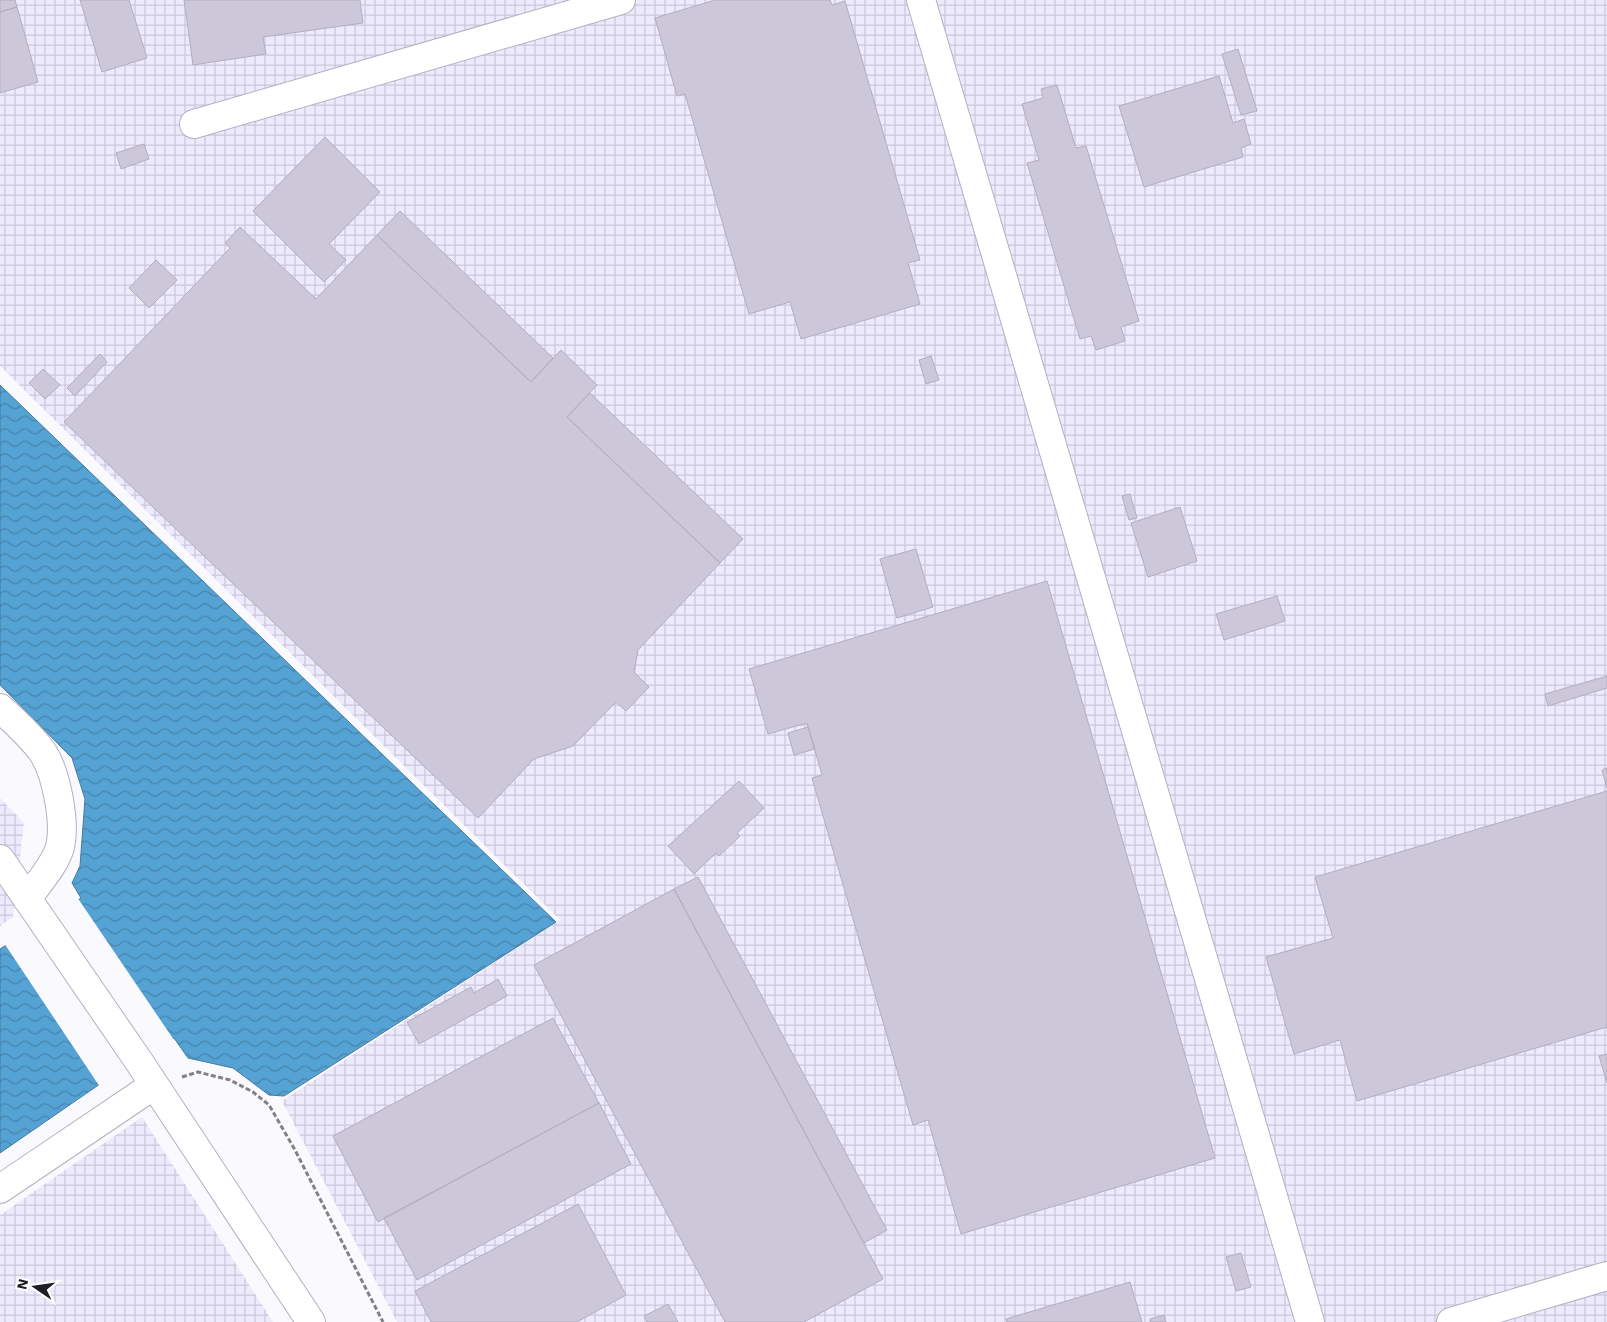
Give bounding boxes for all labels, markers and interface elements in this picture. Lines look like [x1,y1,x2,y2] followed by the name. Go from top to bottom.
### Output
[10,1262,60,1312] north arrow
[13,1277,31,1291] text: N

